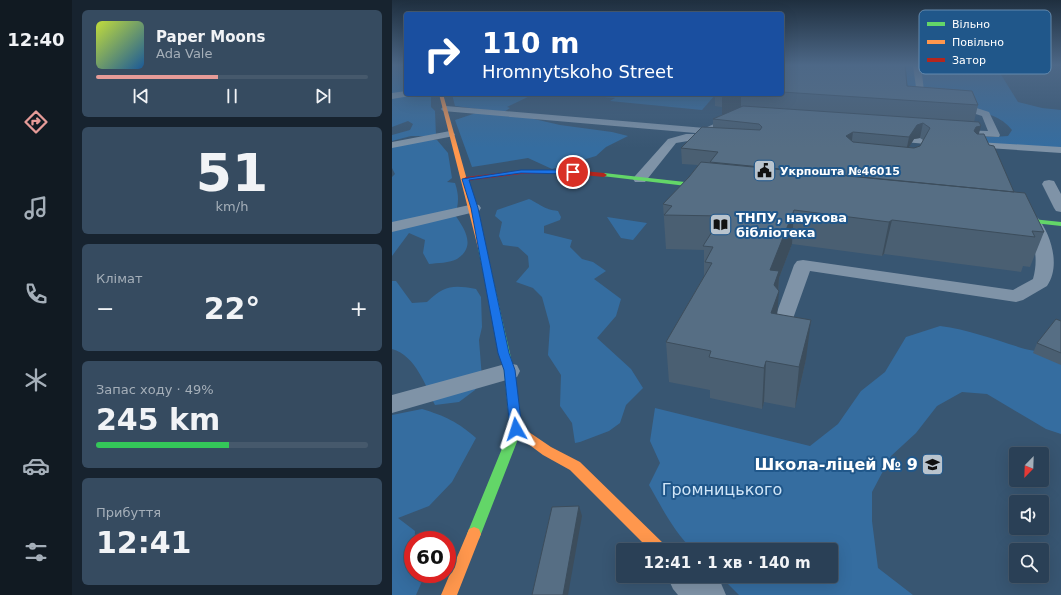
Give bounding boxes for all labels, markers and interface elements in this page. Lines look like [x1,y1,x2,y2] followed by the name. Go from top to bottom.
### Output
[919,10,1051,74] legend
[952,18,990,31] text: Вільно
[482,27,579,60] text: 110 m
[156,28,265,46] text: Paper Moons
[416,28,468,80] icon: right
[7,29,65,50] text: 12:40
[952,36,1004,49] text: Повільно
[156,46,212,61] text: Ada Vale
[952,54,986,67] text: Затор
[482,61,673,82] text: Hromnytskoho Street
[130,85,152,107] icon: previous
[221,85,243,107] icon: pause
[312,85,334,107] icon: next
[22,108,50,136] icon: directions
[196,143,268,203] text: 51
[556,155,590,189] pin
[751,158,777,184] public building icon: Укрпошта №46015
[562,161,584,183] icon: arrive
[780,165,900,178] place label: Укрпошта №46015
[22,194,50,222] icon: music
[216,199,248,214] text: km/h
[736,210,847,240] place label: ТНПУ, наукова бібліотека
[707,211,733,237] library icon: ТНПУ, наукова бібліотека
[96,271,143,286] text: Клімат
[22,280,50,308] icon: phone
[204,291,260,326] text: 22°
[96,296,114,321] text: −
[350,296,368,321] text: +
[22,366,50,394] icon: climate
[96,382,214,397] text: Запас ходу · 49%
[96,402,220,437] text: 245 km
[495,408,537,450] position arrow
[1009,447,1049,487] north arrow
[1009,447,1049,583] map controls
[920,451,946,477] school or university icon: Школа-ліцей № 9
[22,452,50,480] icon: car
[755,455,918,474] place label: Школа-ліцей № 9
[662,480,782,499] park label: Громницького
[1009,495,1049,535] button: sound
[96,505,161,520] text: Прибуття
[96,525,192,560] text: 12:41
[404,531,456,583] speed limit sign: 60
[22,538,50,566] icon: filters
[1009,543,1049,583] button: search
[643,554,811,572] text: 12:41 · 1 хв · 140 m

